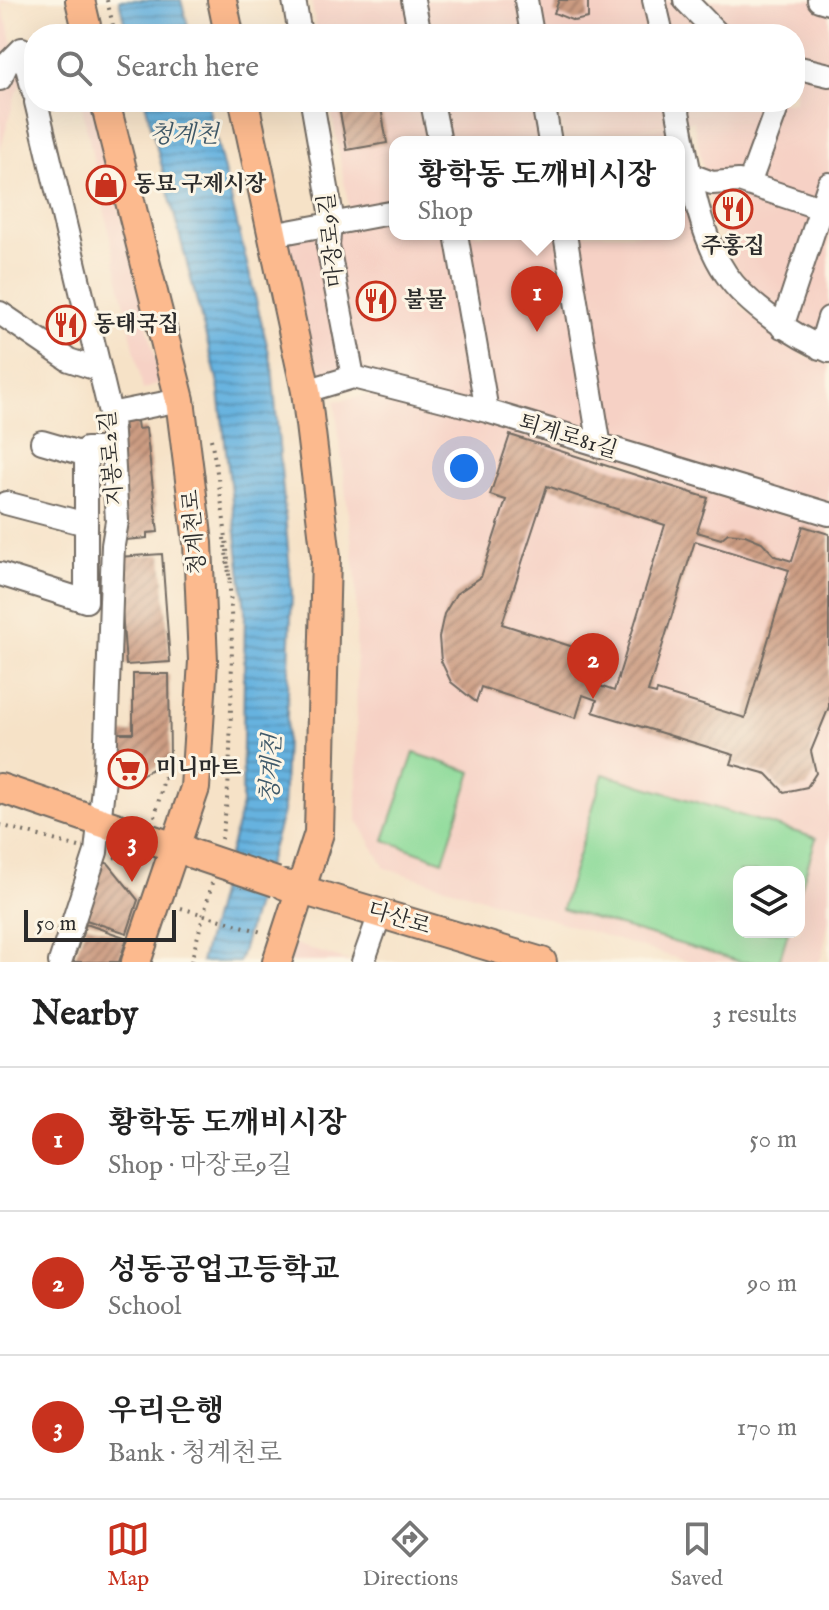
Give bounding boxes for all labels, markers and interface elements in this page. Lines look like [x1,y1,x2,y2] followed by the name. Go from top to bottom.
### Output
[24,24,805,112] search box
[52,46,96,90] icon: search
[116,49,259,87] text: Search here
[149,120,221,151] water label: 청계천
[389,136,685,240] popup
[418,157,656,195] text: 황학동 도깨비시장
[85,164,127,206] shop icon: 동묘 구제시장
[134,171,267,199] place label: 동묘 구제시장
[712,188,754,230] restaurant icon: 주홍집
[313,191,351,289] street label: 마장로9길
[418,195,473,228] text: Shop
[701,233,765,261] place label: 주홍집
[511,266,563,332] pin: 1
[355,280,397,322] restaurant icon: 불물
[404,287,447,315] place label: 불물
[45,304,87,346] restaurant icon: 동태국집
[94,311,179,339] place label: 동태국집
[94,409,130,507] street label: 지봉로2길
[515,409,621,465] street label: 퇴계로81길
[444,448,484,488] your location
[177,488,213,576] street label: 청계천로
[567,633,619,699] pin: 2
[255,732,289,805] water label: 청계천
[107,748,149,790] supermarket icon: 미니마트
[156,755,242,783] place label: 미니마트
[106,816,158,882] pin: 3
[733,866,805,938] map controls
[733,866,805,938] button: layers
[364,896,434,942] street label: 다산로
[24,906,176,942] scale bar
[36,910,77,938] text: 50 m
[32,993,138,1036] text: Nearby
[712,998,797,1031] text: 3 results
[108,1105,346,1143] text: 황학동 도깨비시장
[53,1123,63,1156] text: 1
[749,1123,797,1156] text: 50 m
[108,1149,292,1182] text: Shop · 마장로9길
[108,1252,340,1290] text: 성동공업고등학교
[52,1267,64,1300] text: 2
[747,1267,797,1300] text: 90 m
[108,1290,181,1323] text: School
[108,1393,224,1431] text: 우리은행
[53,1411,63,1444] text: 3
[737,1411,797,1444] text: 170 m
[108,1437,282,1470] text: Bank · 청계천로
[106,1517,150,1593] tab: Map
[363,1517,458,1593] tab: Directions
[671,1517,723,1593] tab: Saved

